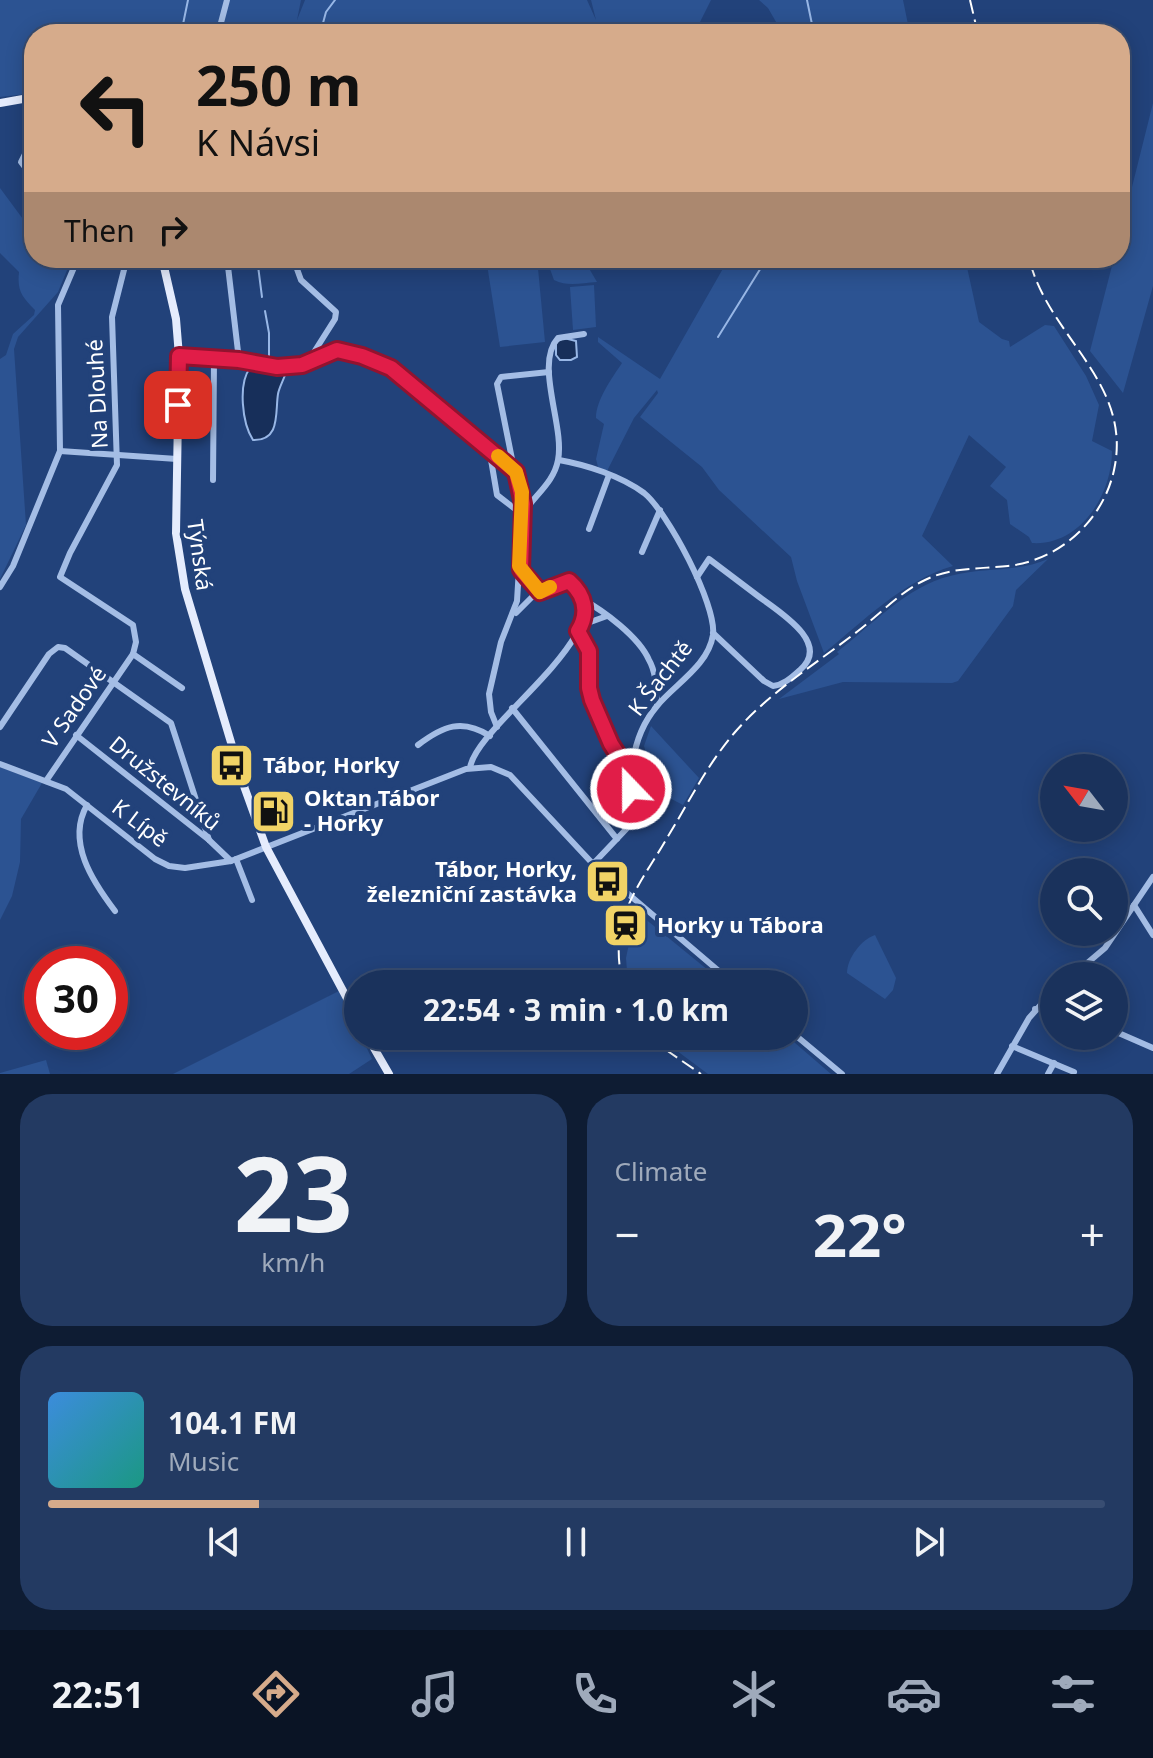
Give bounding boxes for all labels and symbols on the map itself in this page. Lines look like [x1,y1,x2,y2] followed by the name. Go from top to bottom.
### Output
[78,339,114,449] street label: Na Dlouhé
[144,371,212,439] pin
[181,517,221,592] street label: Týnská
[620,633,698,721] street label: K Šachtě
[34,660,112,753] street label: V Sadové
[104,728,228,836] street label: Družstevníků
[208,741,256,789] bus stop icon: Tábor, Horky
[589,747,673,831] position arrow
[263,749,400,779] place label: Tábor, Horky
[1040,754,1128,842] north arrow
[304,782,440,837] place label: Oktan Tábor - Horky
[249,787,297,835] fuel station icon: Oktan Tábor - Horky
[107,791,175,853] street label: K Lípě
[367,853,577,908] place label: Tábor, Horky, železniční zastávka
[584,858,632,906] bus stop icon: Tábor, Horky, železniční zastávka
[602,901,650,949] station icon: Horky u Tábora
[657,909,824,939] place label: Horky u Tábora
[24,946,128,1050] speed limit sign: 30

